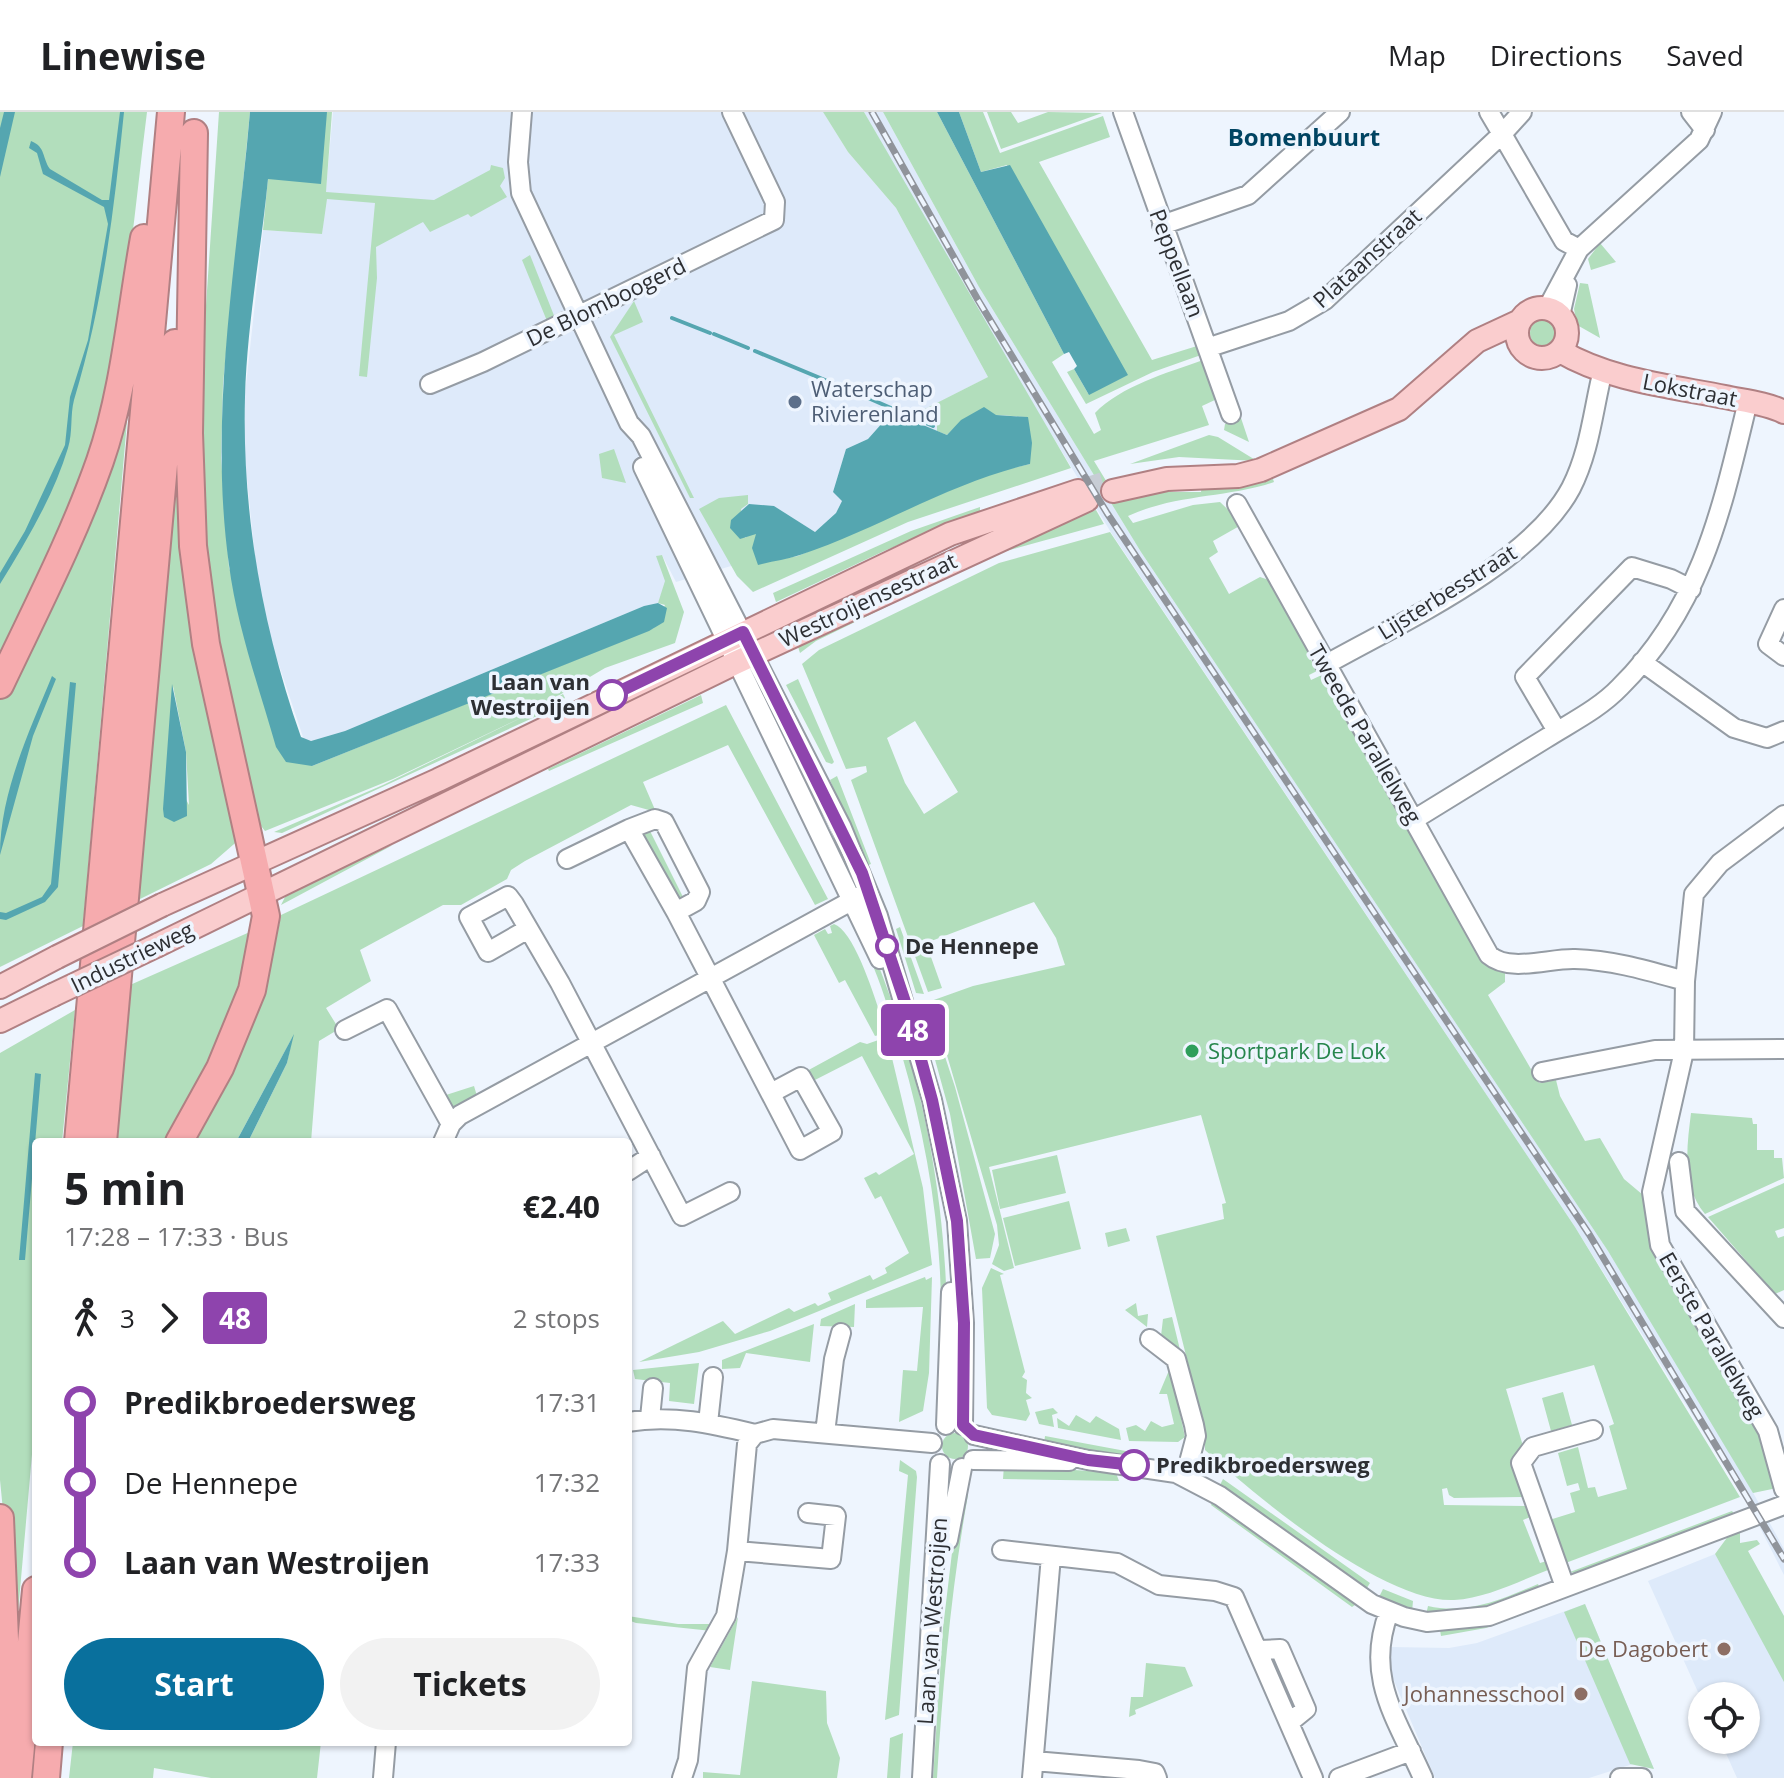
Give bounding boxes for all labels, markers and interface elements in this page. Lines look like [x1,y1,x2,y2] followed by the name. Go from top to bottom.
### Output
[40,29,206,81] text: Linewise
[1388,36,1446,74] text: Map
[1490,36,1622,74] text: Directions
[1666,36,1744,74] text: Saved
[1228,120,1380,153] district label: Bomenbuurt
[1306,200,1427,314] street label: Plataanstraat
[1144,204,1212,321] street label: Peppellaan
[521,249,690,353] street label: De Blomboogerd
[1640,365,1740,413] street label: Lokstraat
[811,373,939,428] place label: Waterschap Rivierenland
[786,393,804,411] marker: Waterschap Rivierenland
[1371,536,1522,646] street label: Lijsterbesstraat
[774,545,961,653] street label: Westroijensestraat
[1302,638,1429,829] street label: Tweede Parallelweg
[471,666,590,721] place label: Laan van Westroijen
[597,680,627,710] marker: Laan van Westroijen
[65,913,198,999] street label: Industrieweg
[905,930,1039,960] place label: De Hennepe
[876,935,898,957] marker: De Hennepe
[877,1004,949,1056] line badge: 48
[897,1011,929,1049] text: 48
[1208,1035,1386,1065] place label: Sportpark De Lok
[1183,1042,1201,1060] marker: Sportpark De Lok
[64,1158,186,1218] text: 5 min
[523,1186,600,1227] text: €2.40
[64,1218,289,1254] text: 17:28 – 17:33 · Bus
[1653,1246,1773,1423] street label: Eerste Parallelweg
[64,1296,108,1340] icon: walk
[147,1296,191,1340] icon: forward
[219,1299,251,1337] text: 48
[120,1300,135,1336] text: 3
[513,1300,600,1336] text: 2 stops
[124,1382,415,1423] text: Predikbroedersweg
[534,1384,600,1420] text: 17:31
[1156,1449,1370,1479] place label: Predikbroedersweg
[1119,1450,1149,1480] marker: Predikbroedersweg
[124,1462,298,1503] text: De Hennepe
[534,1464,600,1500] text: 17:32
[909,1516,953,1726] street label: Laan van Westroijen
[124,1542,430,1583] text: Laan van Westroijen
[534,1544,600,1580] text: 17:33
[1578,1633,1708,1663] place label: De Dagobert
[64,1638,324,1730] button: Start
[340,1638,600,1730] button: Tickets
[1715,1640,1733,1658] marker: De Dagobert
[1402,1678,1565,1708] place label: Johannesschool
[1688,1682,1760,1754] map controls
[1688,1682,1760,1754] button: locate
[1572,1685,1590,1703] marker: Johannesschool

